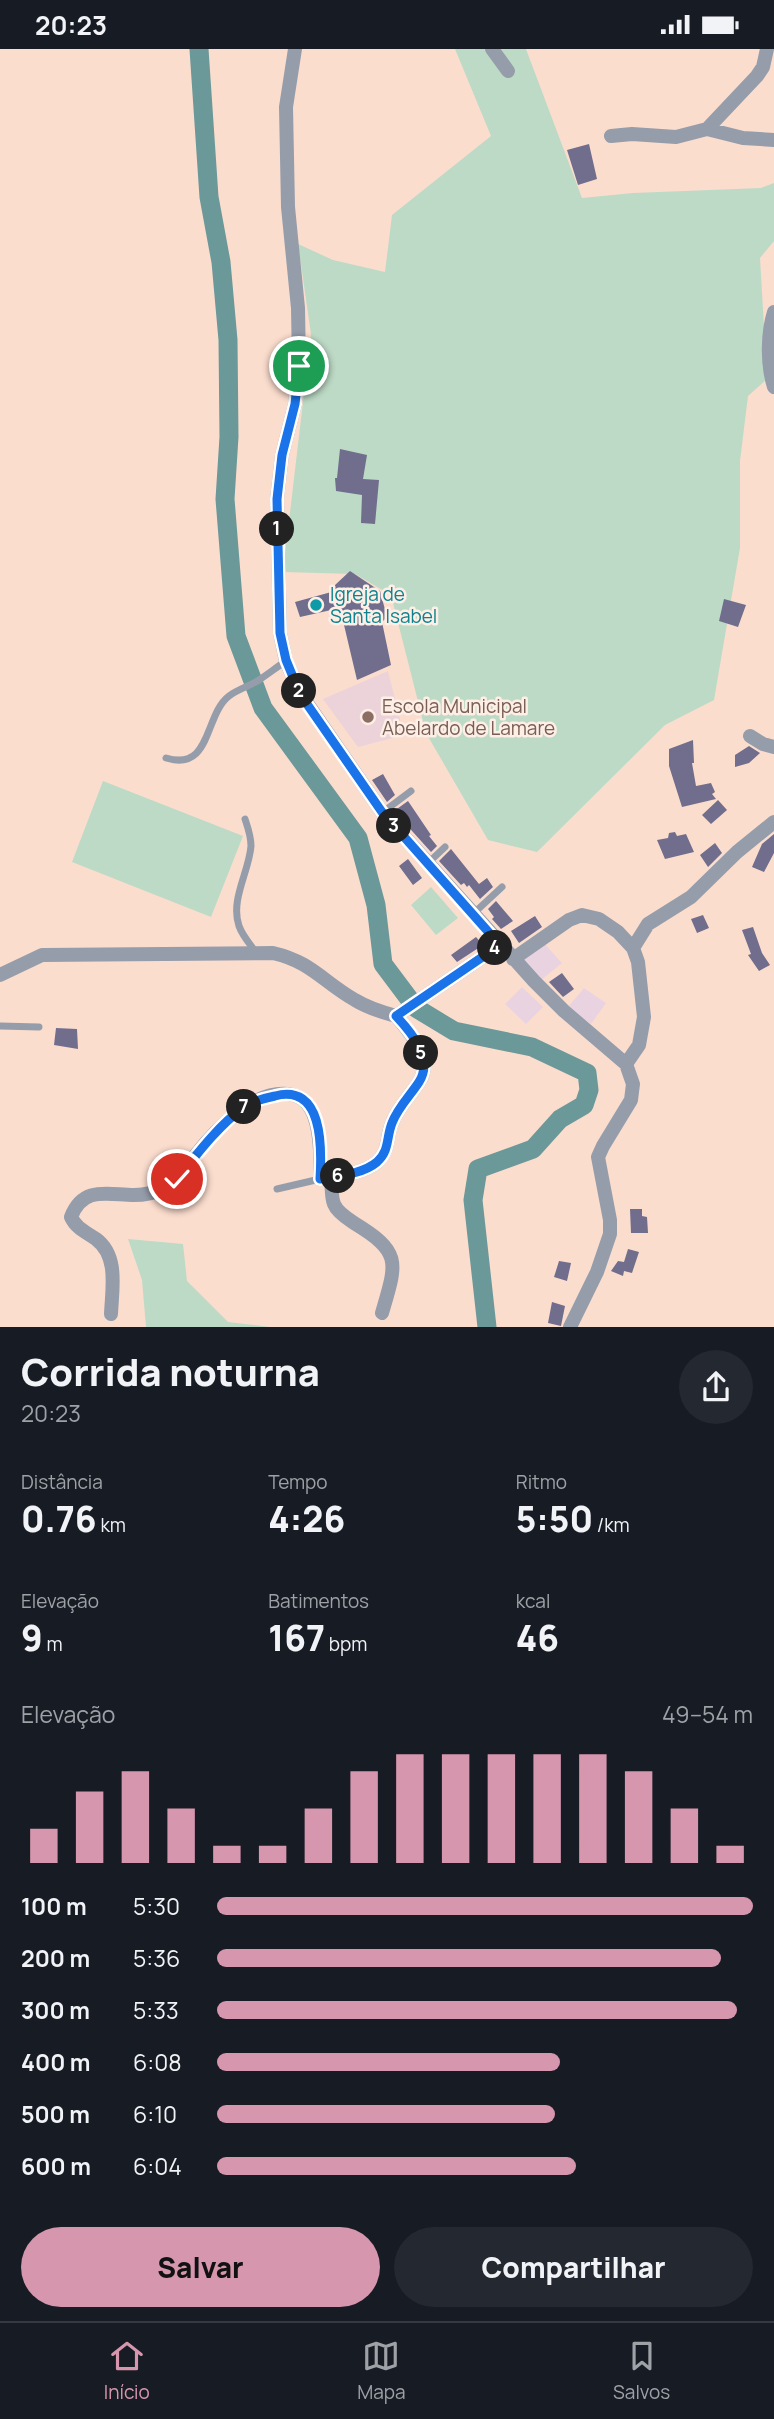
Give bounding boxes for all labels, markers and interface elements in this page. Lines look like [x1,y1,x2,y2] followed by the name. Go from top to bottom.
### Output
[35,7,107,43] text: 20:23
[269,336,329,396] pin
[280,347,318,385] icon: arrive
[260,511,294,547] pin: 1
[272,515,281,541] text: 1
[330,581,437,629] place label: Igreja de Santa Isabel
[308,597,324,613] marker: Igreja de Santa Isabel
[282,673,316,709] pin: 2
[293,677,304,703] text: 2
[382,693,555,741] place label: Escola Municipal Abelardo de Lamare
[360,709,376,725] marker: Escola Municipal Abelardo de Lamare
[376,809,412,843] pin: 3
[388,812,399,838] text: 3
[477,930,512,965] pin: 4
[489,934,500,960] text: 4
[404,1035,438,1070] pin: 5
[415,1039,426,1065] text: 5
[226,1089,262,1125] pin: 7
[238,1093,249,1119] text: 7
[147,1149,207,1209] pin
[320,1159,356,1193] pin: 6
[158,1160,196,1198] icon: check
[332,1162,343,1188] text: 6
[21,1345,320,1397] text: Corrida noturna
[679,1350,753,1424] button: share
[21,1397,81,1429] text: 20:23
[21,1469,103,1495] text: Distância
[268,1469,328,1495] text: Tempo
[516,1469,567,1495] text: Ritmo
[21,1495,97,1543] text: 0.76
[268,1495,345,1543] text: 4:26
[516,1495,593,1543] text: 5:50
[97,1512,126,1538] text: km
[593,1512,630,1538] text: /km
[21,1588,99,1614] text: Elevação
[268,1588,369,1614] text: Batimentos
[516,1588,550,1614] text: kcal
[21,1614,43,1662] text: 9
[268,1614,325,1662] text: 167
[516,1614,559,1662] text: 46
[43,1631,63,1657] text: m
[325,1631,367,1657] text: bpm
[21,1698,115,1730] text: Elevação
[662,1698,753,1730] text: 49–54 m
[21,1890,87,1922] text: 100 m
[133,1890,180,1922] text: 5:30
[21,1942,90,1974] text: 200 m
[133,1942,180,1974] text: 5:36
[21,1994,90,2026] text: 300 m
[133,1994,179,2026] text: 5:33
[21,2046,91,2078] text: 400 m
[133,2046,182,2078] text: 6:08
[21,2098,90,2130] text: 500 m
[133,2098,177,2130] text: 6:10
[21,2150,91,2182] text: 600 m
[133,2150,182,2182] text: 6:04
[21,2227,380,2307] button: Salvar
[394,2227,753,2307] button: Compartilhar
[104,2337,150,2405] tab: Início
[357,2337,406,2405] tab: Mapa
[613,2337,670,2405] tab: Salvos

